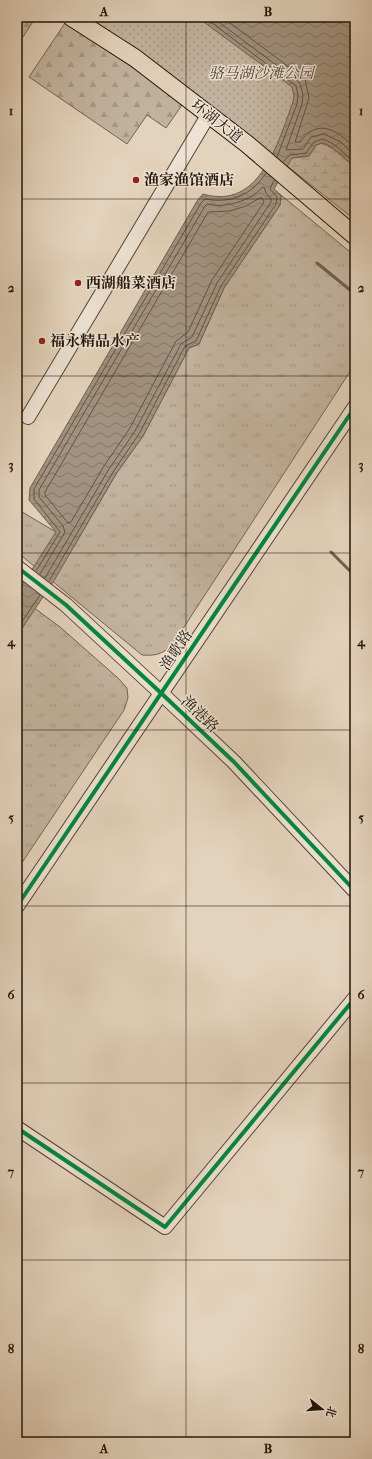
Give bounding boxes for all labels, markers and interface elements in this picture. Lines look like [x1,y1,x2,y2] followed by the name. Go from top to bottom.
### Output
[99,4,109,19] text: A
[264,4,273,19] text: B
[208,64,315,82] park label: 骆马湖沙滩公园
[188,95,246,147] street label: 环湖大道
[9,103,14,118] text: 1
[359,103,364,118] text: 1
[144,171,234,189] place label: 渔家渔馆酒店
[131,175,141,185] marker: 渔家渔馆酒店
[86,274,176,292] place label: 西湖船菜酒店
[73,278,83,288] marker: 西湖船菜酒店
[8,280,15,295] text: 2
[358,280,365,295] text: 2
[50,332,140,350] place label: 福永精品水产
[37,336,47,346] marker: 福永精品水产
[8,457,14,473] text: 3
[358,457,364,473] text: 3
[156,626,196,674] street label: 渔歌路
[6,634,16,650] text: 4
[356,634,366,650] text: 4
[178,692,222,736] street label: 渔港路
[8,810,14,825] text: 5
[358,810,364,825] text: 5
[7,987,15,1002] text: 6
[357,987,365,1002] text: 6
[7,1164,15,1179] text: 7
[357,1164,365,1179] text: 7
[8,1341,15,1356] text: 8
[358,1341,365,1356] text: 8
[302,1389,342,1429] north arrow
[323,1405,339,1419] text: 北
[99,1441,109,1456] text: A
[264,1441,273,1456] text: B

